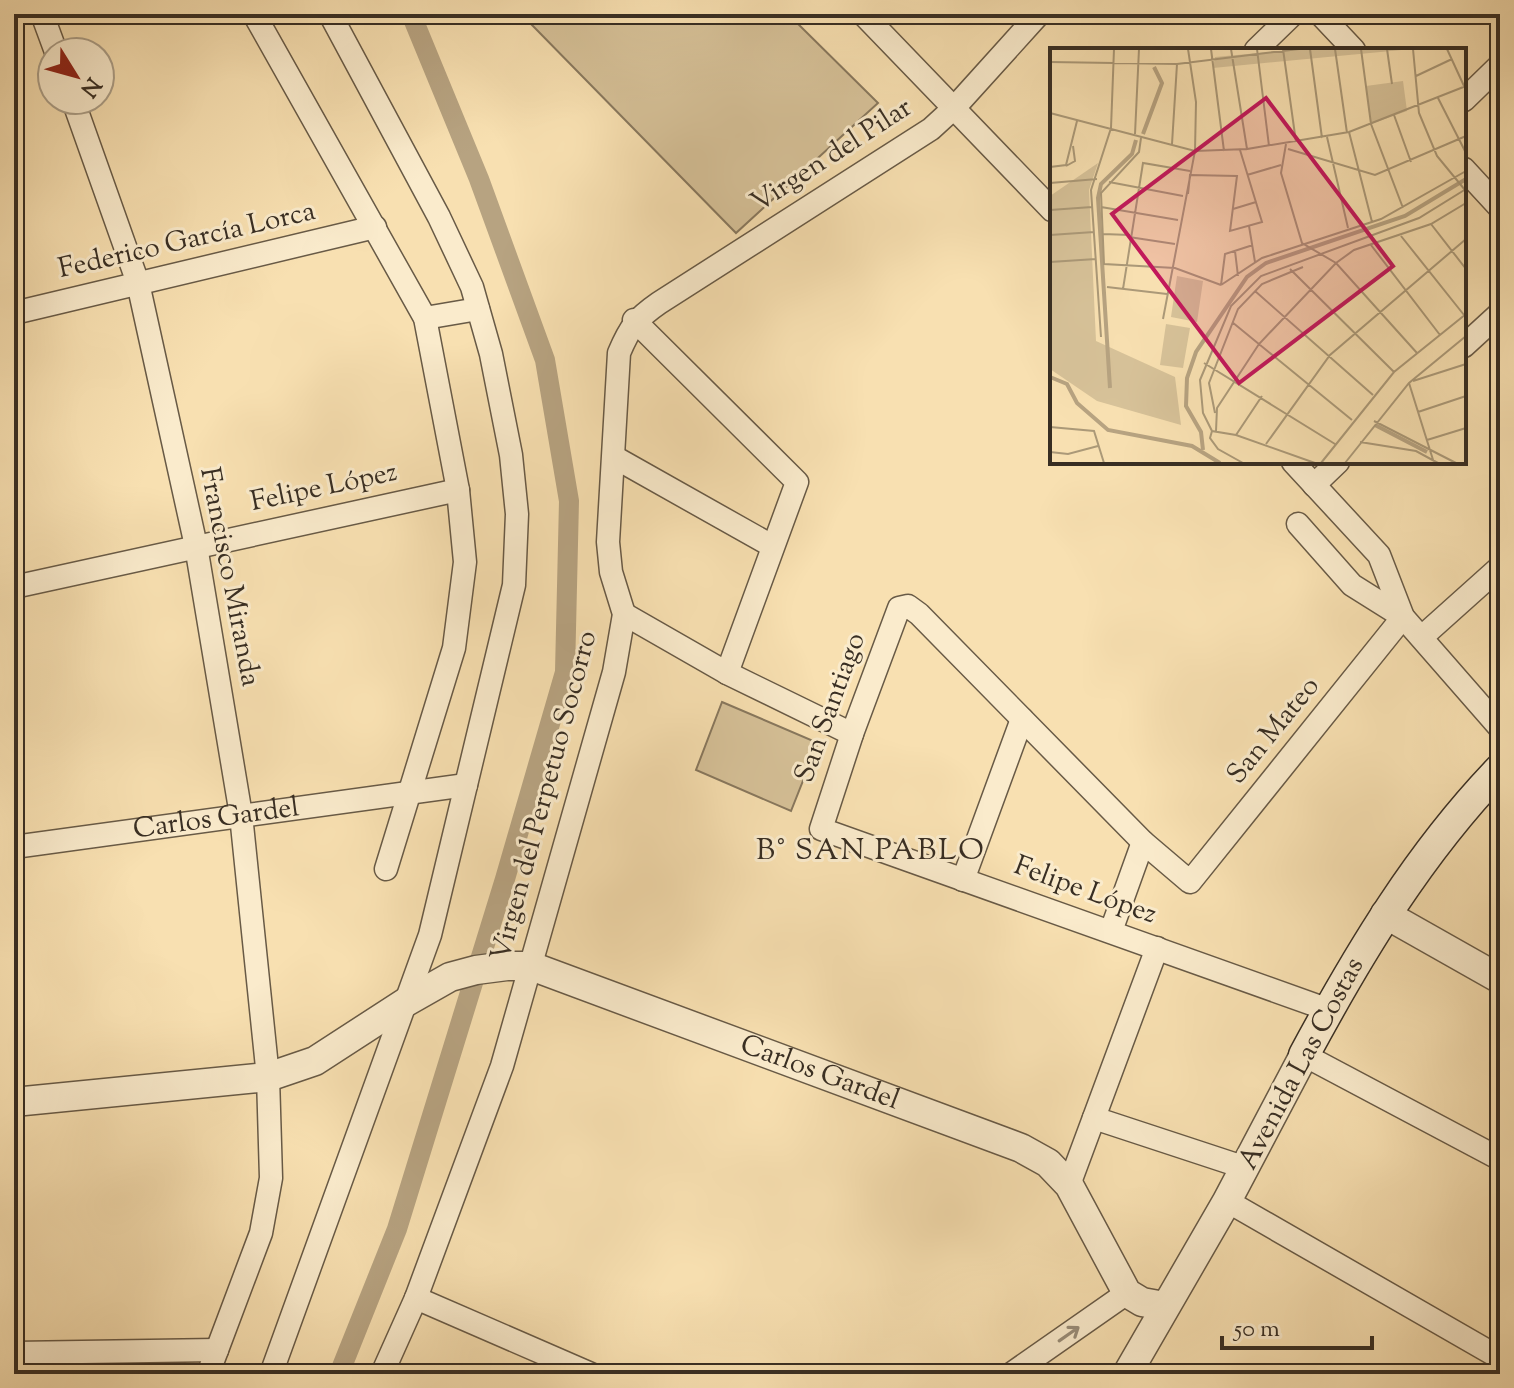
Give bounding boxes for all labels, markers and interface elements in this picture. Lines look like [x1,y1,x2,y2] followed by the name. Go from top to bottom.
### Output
[36,36,116,116] north arrow
[1050,48,1466,464] inset map
[71,70,108,103] text: N
[744,89,921,223] street label: Virgen del Pilar
[55,192,320,290] street label: Federico García Lorca
[247,453,401,523] street label: Felipe López
[188,464,270,690] street label: Francisco Miranda
[482,626,608,966] street label: Virgen del Perpetuo Socorro
[785,627,877,789] street label: San Santiago
[1218,669,1330,793] street label: San Mateo
[131,788,302,850] street label: Carlos Gardel
[756,830,986,873] district label: B° SAN PABLO
[1008,847,1162,935] street label: Felipe López
[1229,951,1375,1177] street label: Avenida Las Costas
[734,1025,905,1121] street label: Carlos Gardel
[1222,1300,1372,1350] scale bar
[1232,1313,1280,1347] text: 50 m
[1058,1326,1079,1343] one-way arrow

